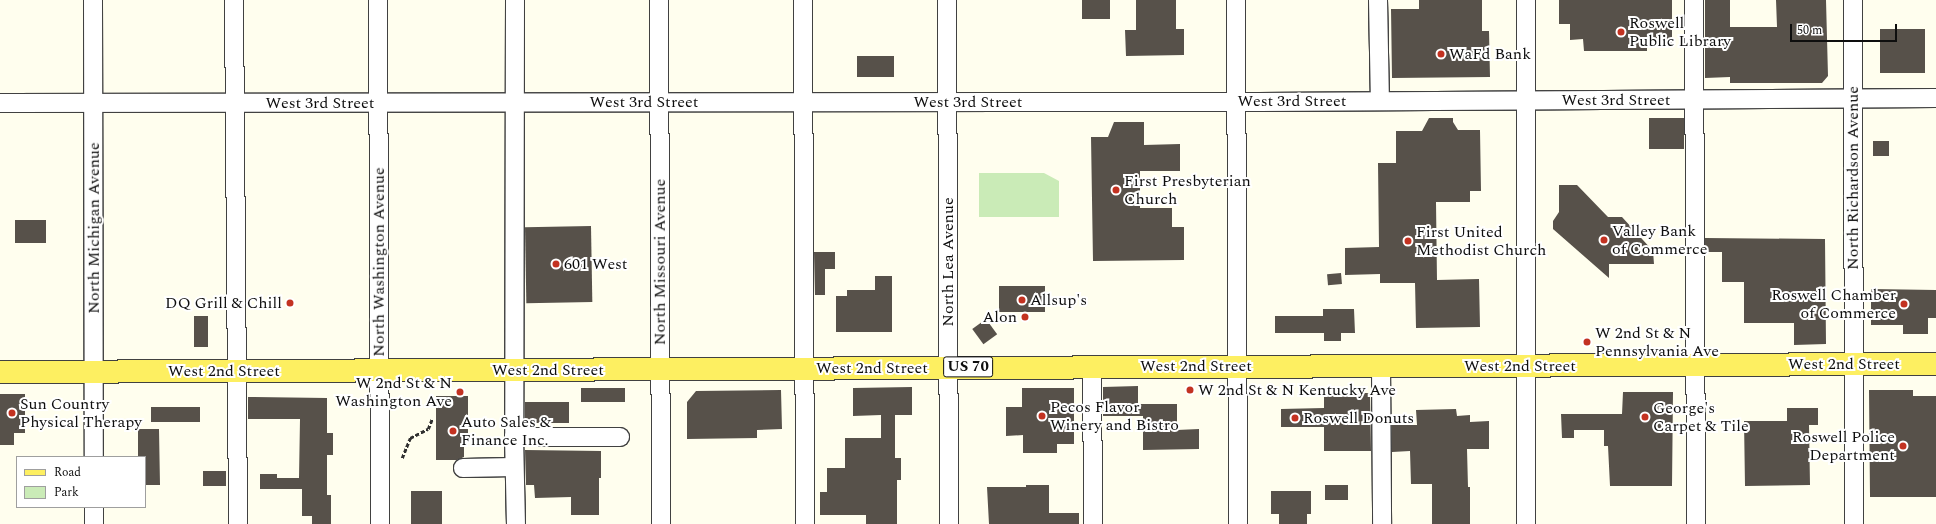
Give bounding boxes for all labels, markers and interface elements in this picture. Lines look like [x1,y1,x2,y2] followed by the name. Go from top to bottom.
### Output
[1629,13,1731,51] place label: Roswell Public Library
[1792,16,1899,42] scale bar
[1797,21,1822,40] text: 50 m
[1616,27,1626,37] marker: Roswell Public Library
[1449,44,1531,64] place label: WaFd Bank
[1436,49,1446,59] marker: WaFd Bank
[1843,86,1863,270] street label: North Richardson Avenue
[1562,90,1670,110] street label: West 3rd Street
[1238,91,1346,111] street label: West 3rd Street
[590,92,698,112] street label: West 3rd Street
[914,92,1022,112] street label: West 3rd Street
[266,93,374,113] street label: West 3rd Street
[84,142,104,314] street label: North Michigan Avenue
[369,167,389,357] street label: North Washington Avenue
[1124,171,1251,209] place label: First Presbyterian Church
[650,179,670,345] street label: North Missouri Avenue
[1111,185,1121,195] marker: First Presbyterian Church
[938,197,958,327] street label: North Lea Avenue
[1612,221,1707,259] place label: Valley Bank of Commerce
[1416,222,1546,260] place label: First United Methodist Church
[1599,235,1609,245] marker: Valley Bank of Commerce
[1403,236,1413,246] marker: First United Methodist Church
[564,254,628,274] place label: 601 West
[551,259,561,269] marker: 601 West
[1771,285,1896,323] place label: Roswell Chamber of Commerce
[1030,290,1087,310] place label: Allsup's
[165,293,282,313] place label: DQ Grill & Chill
[1017,295,1027,305] marker: Allsup's
[285,298,295,308] marker: DQ Grill & Chill
[1899,299,1909,309] marker: Roswell Chamber of Commerce
[983,307,1017,327] place label: Alon
[1020,312,1030,322] marker: Alon
[1595,323,1719,361] place label: W 2nd St & N Pennsylvania Ave
[1582,337,1592,347] marker: W 2nd St & N Pennsylvania Ave
[943,354,993,380] road number: US 70
[1788,354,1900,374] street label: West 2nd Street
[1140,356,1252,376] street label: West 2nd Street
[1464,356,1576,376] street label: West 2nd Street
[816,358,928,378] street label: West 2nd Street
[492,360,604,380] street label: West 2nd Street
[168,361,280,381] street label: West 2nd Street
[335,373,452,411] place label: W 2nd St & N Washington Ave
[1198,380,1396,400] place label: W 2nd St & N Kentucky Ave
[1185,385,1195,395] marker: W 2nd St & N Kentucky Ave
[455,387,465,397] marker: W 2nd St & N Washington Ave
[20,394,142,432] place label: Sun Country Physical Therapy
[1050,397,1179,435] place label: Pecos Flavor Winery and Bistro
[1653,398,1749,436] place label: George's Carpet & Tile
[7,408,17,418] marker: Sun Country Physical Therapy
[1303,408,1414,428] place label: Roswell Donuts
[1037,411,1047,421] marker: Pecos Flavor Winery and Bistro
[461,412,551,450] place label: Auto Sales & Finance Inc.
[1640,412,1650,422] marker: George's Carpet & Tile
[1290,413,1300,423] marker: Roswell Donuts
[448,426,458,436] marker: Auto Sales & Finance Inc.
[1792,427,1895,465] place label: Roswell Police Department
[1898,441,1908,451] marker: Roswell Police Department
[16,456,146,508] legend
[54,463,81,482] text: Road
[54,483,79,502] text: Park

